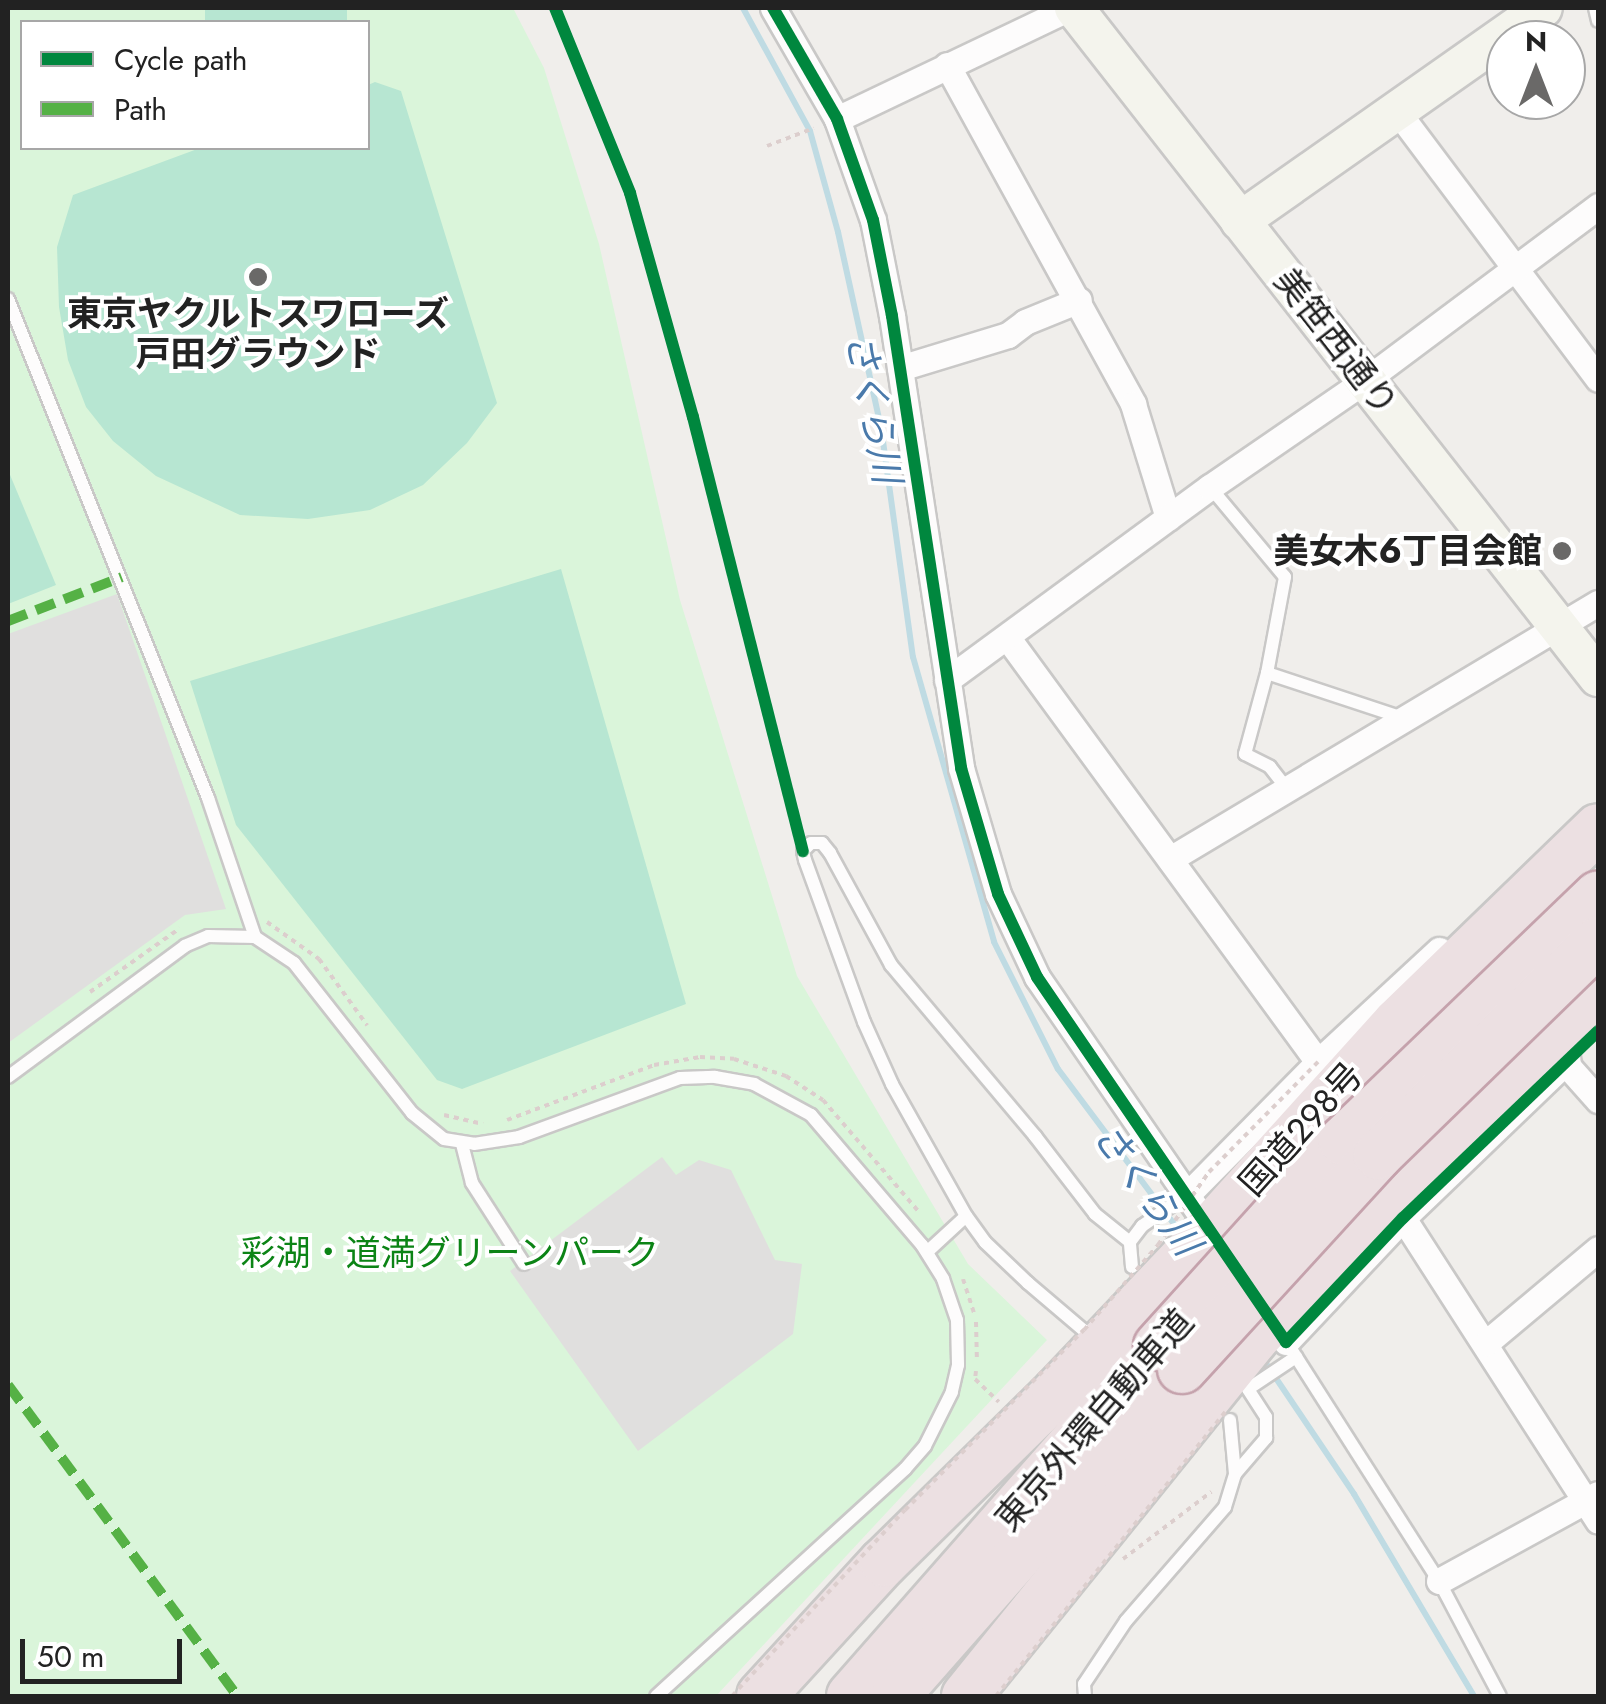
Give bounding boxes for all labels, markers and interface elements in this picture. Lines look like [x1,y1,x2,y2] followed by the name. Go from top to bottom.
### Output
[20,20,370,150] legend
[1486,20,1586,120] north arrow
[1525,21,1547,62] text: N
[114,38,247,81] text: Cycle path
[114,88,167,131] text: Path
[1266,260,1406,424] street label: 美笹西通り
[247,266,269,288] marker: 東京ヤクルトスワローズ 戸田グラウンド
[66,293,450,375] place label: 東京ヤクルトスワローズ 戸田グラウンド
[837,329,911,487] water label: さくら川
[1274,530,1542,572] place label: 美女木6丁目会館
[1551,540,1573,562] marker: 美女木6丁目会館
[1230,1054,1372,1204] street label: 国道298号
[1084,1114,1210,1264] water label: さくら川
[240,1232,660,1274] park label: 彩湖・道満グリーンパーク
[986,1301,1202,1539] street label: 東京外環自動車道
[25,1619,188,1681] scale bar
[37,1635,104,1678] text: 50 m

